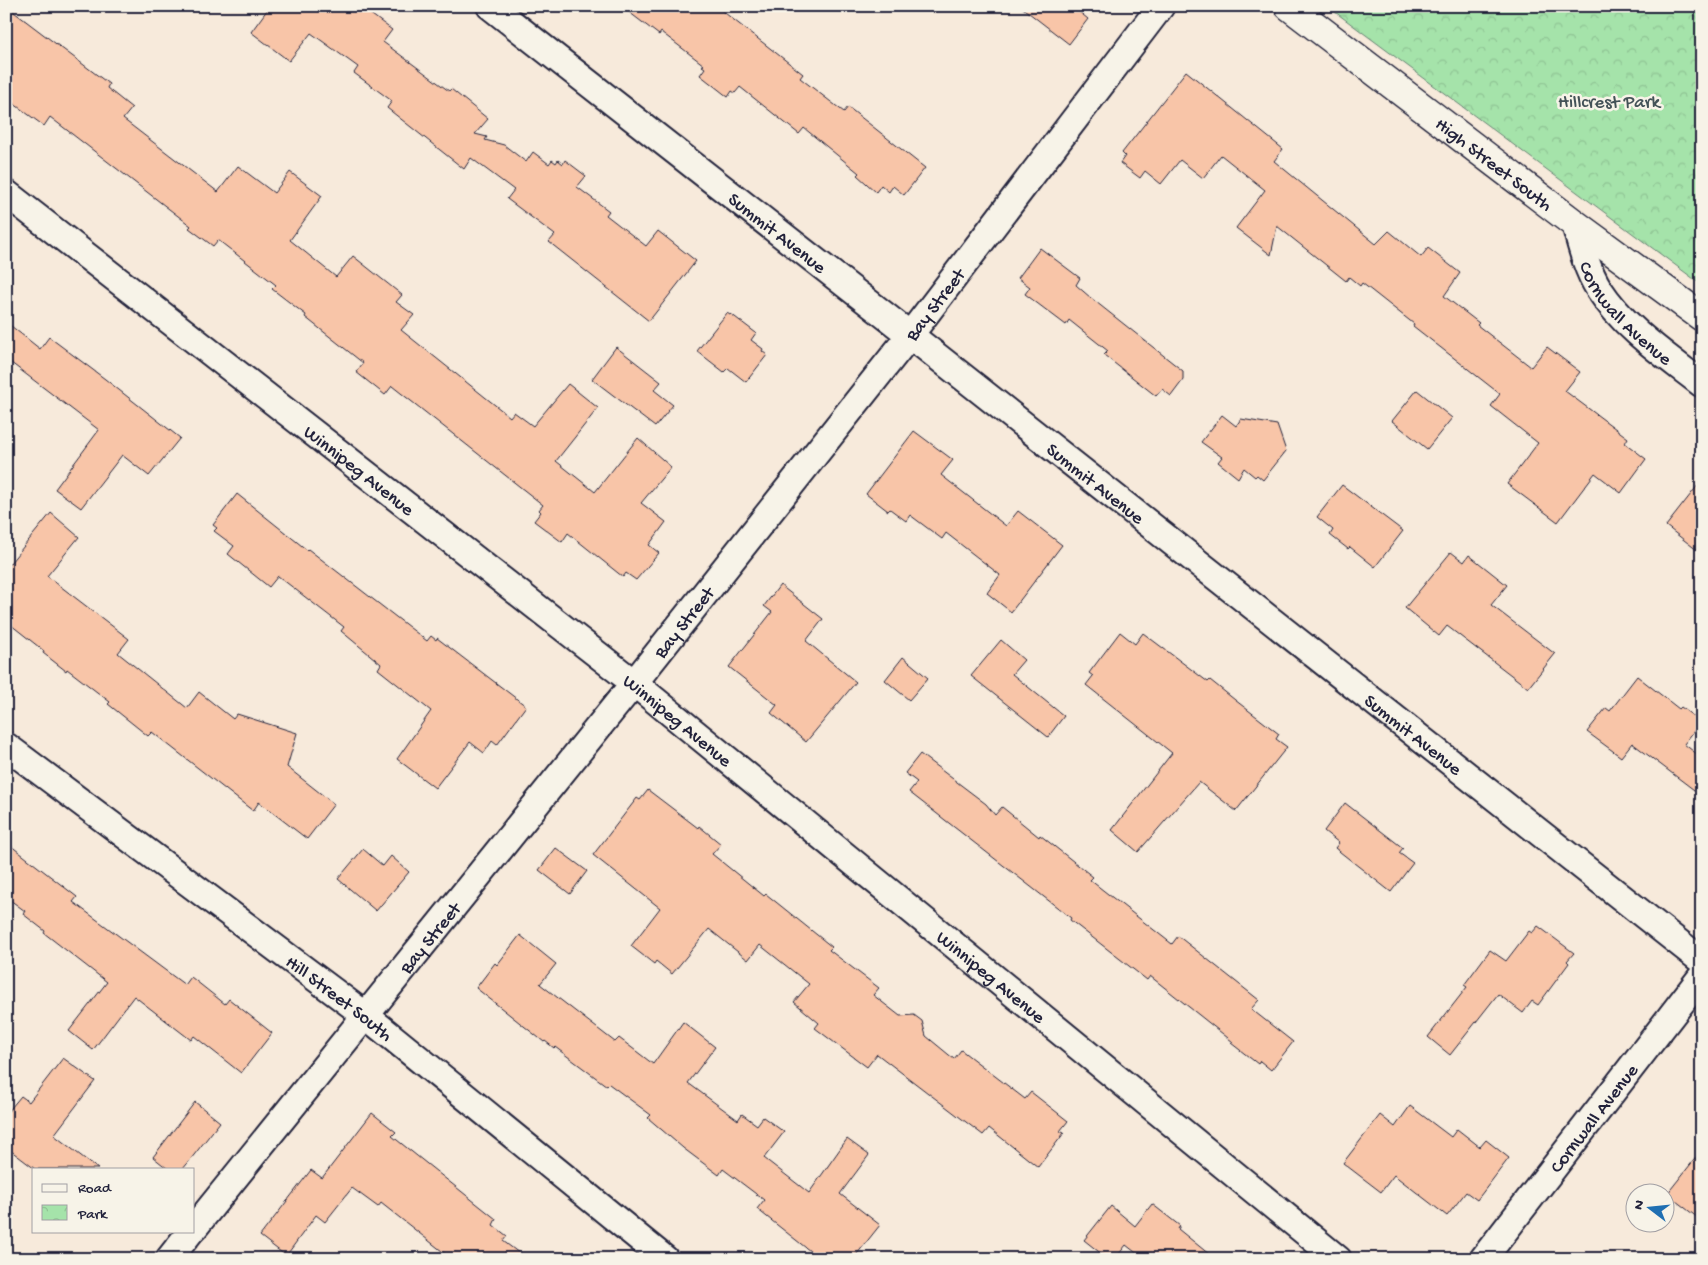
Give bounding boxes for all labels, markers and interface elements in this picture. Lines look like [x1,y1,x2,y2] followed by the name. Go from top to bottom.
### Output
[1558,92,1661,115] park label: Hillcrest Park
[1430,114,1556,218] street label: High Street South
[722,189,830,280] street label: Summit Avenue
[1572,259,1675,372] street label: Cornwall Avenue
[901,263,973,347] street label: Bay Street
[298,422,418,522] street label: Winnipeg Avenue
[1041,439,1148,531] street label: Summit Avenue
[650,581,722,665] street label: Bay Street
[617,671,736,774] street label: Winnipeg Avenue
[1358,690,1466,782] street label: Summit Avenue
[395,897,469,980] street label: Bay Street
[931,927,1049,1030] street label: Winnipeg Avenue
[280,952,396,1048] street label: Hill Street South
[1546,1060,1645,1179] street label: Cornwall Avenue
[32,1168,195,1232] legend
[78,1180,112,1198] text: Road
[1626,1182,1676,1232] north arrow
[1630,1198,1649,1212] text: N
[77,1206,108,1224] text: Park

